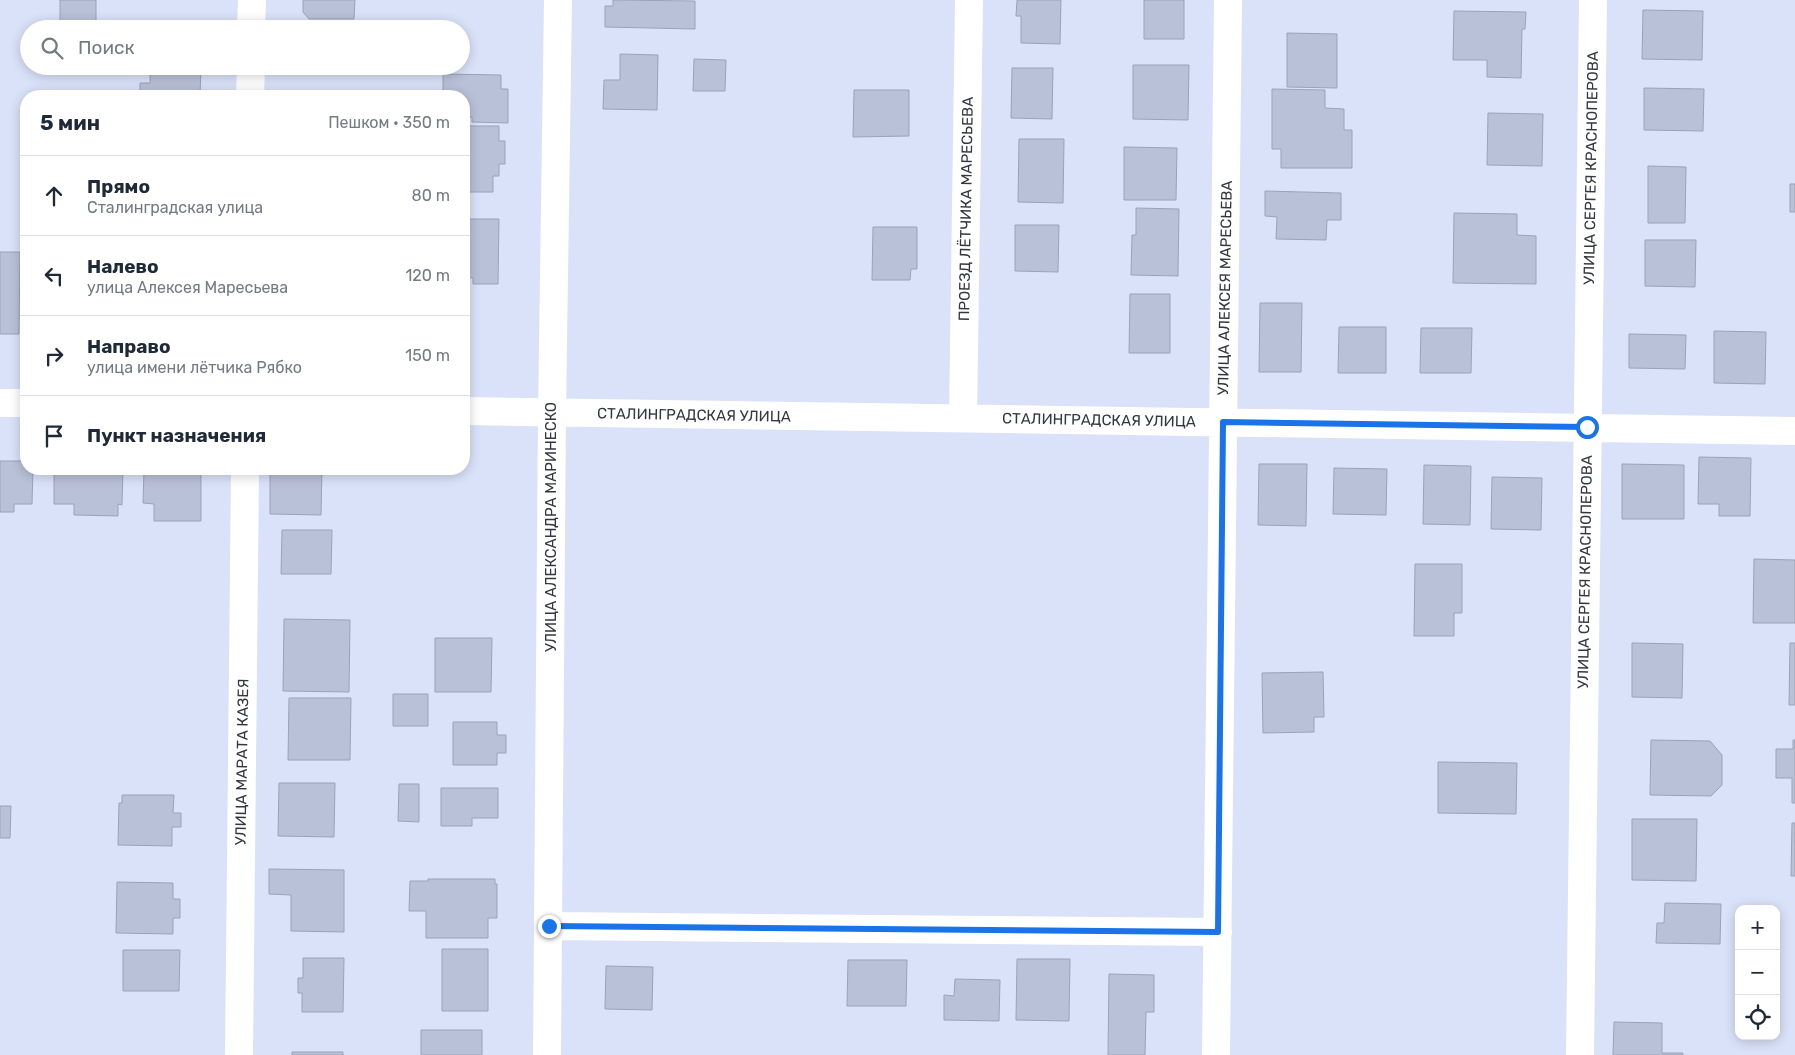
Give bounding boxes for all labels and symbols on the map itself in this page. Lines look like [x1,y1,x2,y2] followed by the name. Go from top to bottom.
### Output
[1580,51,1602,285] street label: УЛИЦА СЕРГЕЯ КРАСНОПЕРОВА
[955,97,977,321] street label: ПРОЕЗД ЛЁТЧИКА МАРЕСЬЕВА
[1214,180,1236,396] street label: УЛИЦА АЛЕКСЕЯ МАРЕСЬЕВА
[542,402,560,652] street label: УЛИЦА АЛЕКСАНДРА МАРИНЕСКО
[597,404,791,426] street label: СТАЛИНГРАДСКАЯ УЛИЦА
[1002,409,1196,431] street label: СТАЛИНГРАДСКАЯ УЛИЦА
[1576,416,1599,439] route start
[1574,455,1596,689] street label: УЛИЦА СЕРГЕЯ КРАСНОПЕРОВА
[232,678,252,846] street label: УЛИЦА МАРАТА КАЗЕЯ
[538,915,561,938] route end

